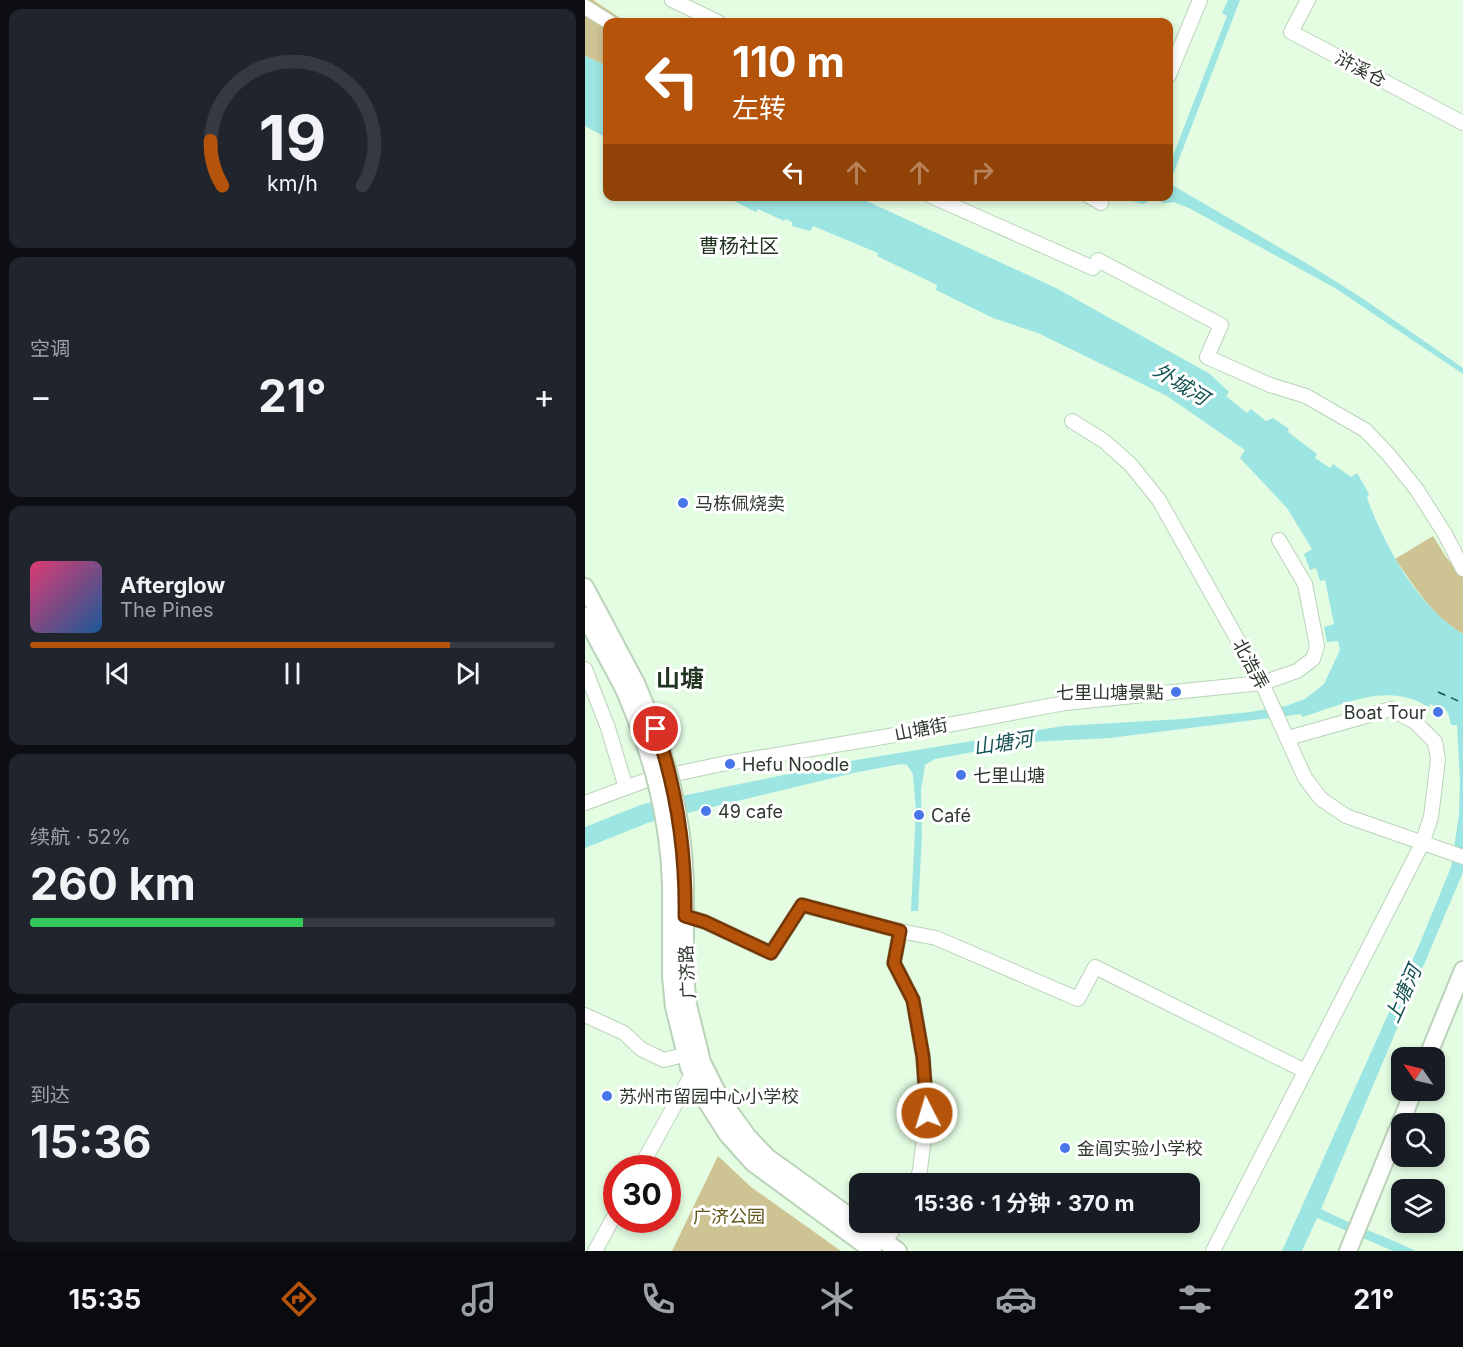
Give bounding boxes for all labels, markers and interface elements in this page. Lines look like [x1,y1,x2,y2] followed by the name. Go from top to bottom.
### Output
[732,36,845,87] text: 110 m
[633,42,711,120] icon: left
[1332,47,1390,91] street label: 浒溪仓
[732,92,786,125] text: 左转
[259,100,326,175] text: 19
[777,156,810,189] icon: left
[840,156,873,189] icon: ahead
[903,156,936,189] icon: ahead
[966,156,999,189] icon: right
[267,170,318,196] text: km/h
[699,234,779,258] district label: 曹杨社区
[30,337,70,361] text: 空调
[1149,358,1216,412] water label: 外城河
[258,368,327,423] text: 21°
[30,376,52,416] text: −
[533,376,555,416] text: +
[695,493,785,514] place label: 马栋佩烧卖
[676,496,690,510] marker: 马栋佩烧卖
[120,572,225,598] text: Afterglow
[120,598,214,622] text: The Pines
[1229,635,1273,693] street label: 北浩弄
[101,657,134,690] icon: previous
[276,657,309,690] icon: pause
[451,657,484,690] icon: next
[656,664,704,693] district label: 山塘
[1056,682,1164,703] place label: 七里山塘景點
[1169,685,1183,699] marker: 七里山塘景點
[1344,702,1426,723] place label: Boat Tour
[630,703,681,754] pin
[1431,705,1445,719] marker: Boat Tour
[639,712,672,745] icon: arrive
[892,714,950,744] street label: 山塘街
[971,726,1038,760] water label: 山塘河
[742,754,849,775] place label: Hefu Noodle
[723,757,737,771] marker: Hefu Noodle
[973,765,1045,786] place label: 七里山塘
[954,768,968,782] marker: 七里山塘
[718,801,783,822] place label: 49 cafe
[699,804,713,818] marker: 49 cafe
[931,805,971,826] place label: Café
[912,808,926,822] marker: Café
[30,825,131,849] text: 续航 · 52%
[30,856,196,911] text: 260 km
[675,944,699,1000] street label: 广济路
[1380,958,1428,1026] water label: 上塘河
[1391,1047,1445,1101] north arrow
[1391,1047,1445,1233] map controls
[895,1081,959,1145] position arrow
[30,1083,70,1107] text: 到达
[619,1086,799,1107] place label: 苏州市留园中心小学校
[600,1089,614,1103] marker: 苏州市留园中心小学校
[1391,1113,1445,1167] button: search
[30,1114,151,1169] text: 15:36
[1077,1138,1203,1159] place label: 金阊实验小学校
[1058,1141,1072,1155] marker: 金阊实验小学校
[603,1155,681,1233] speed limit sign: 30
[1391,1179,1445,1233] button: layers
[914,1190,1135,1216] text: 15:36 · 1 分钟 · 370 m
[693,1206,765,1227] park label: 广济公园
[278,1278,320,1320] icon: directions
[458,1278,500,1320] icon: music
[637,1278,679,1320] icon: phone
[816,1278,858,1320] icon: climate
[995,1278,1037,1320] icon: car
[1174,1278,1216,1320] icon: filters
[69,1283,141,1316] text: 15:35
[1353,1283,1394,1316] text: 21°

